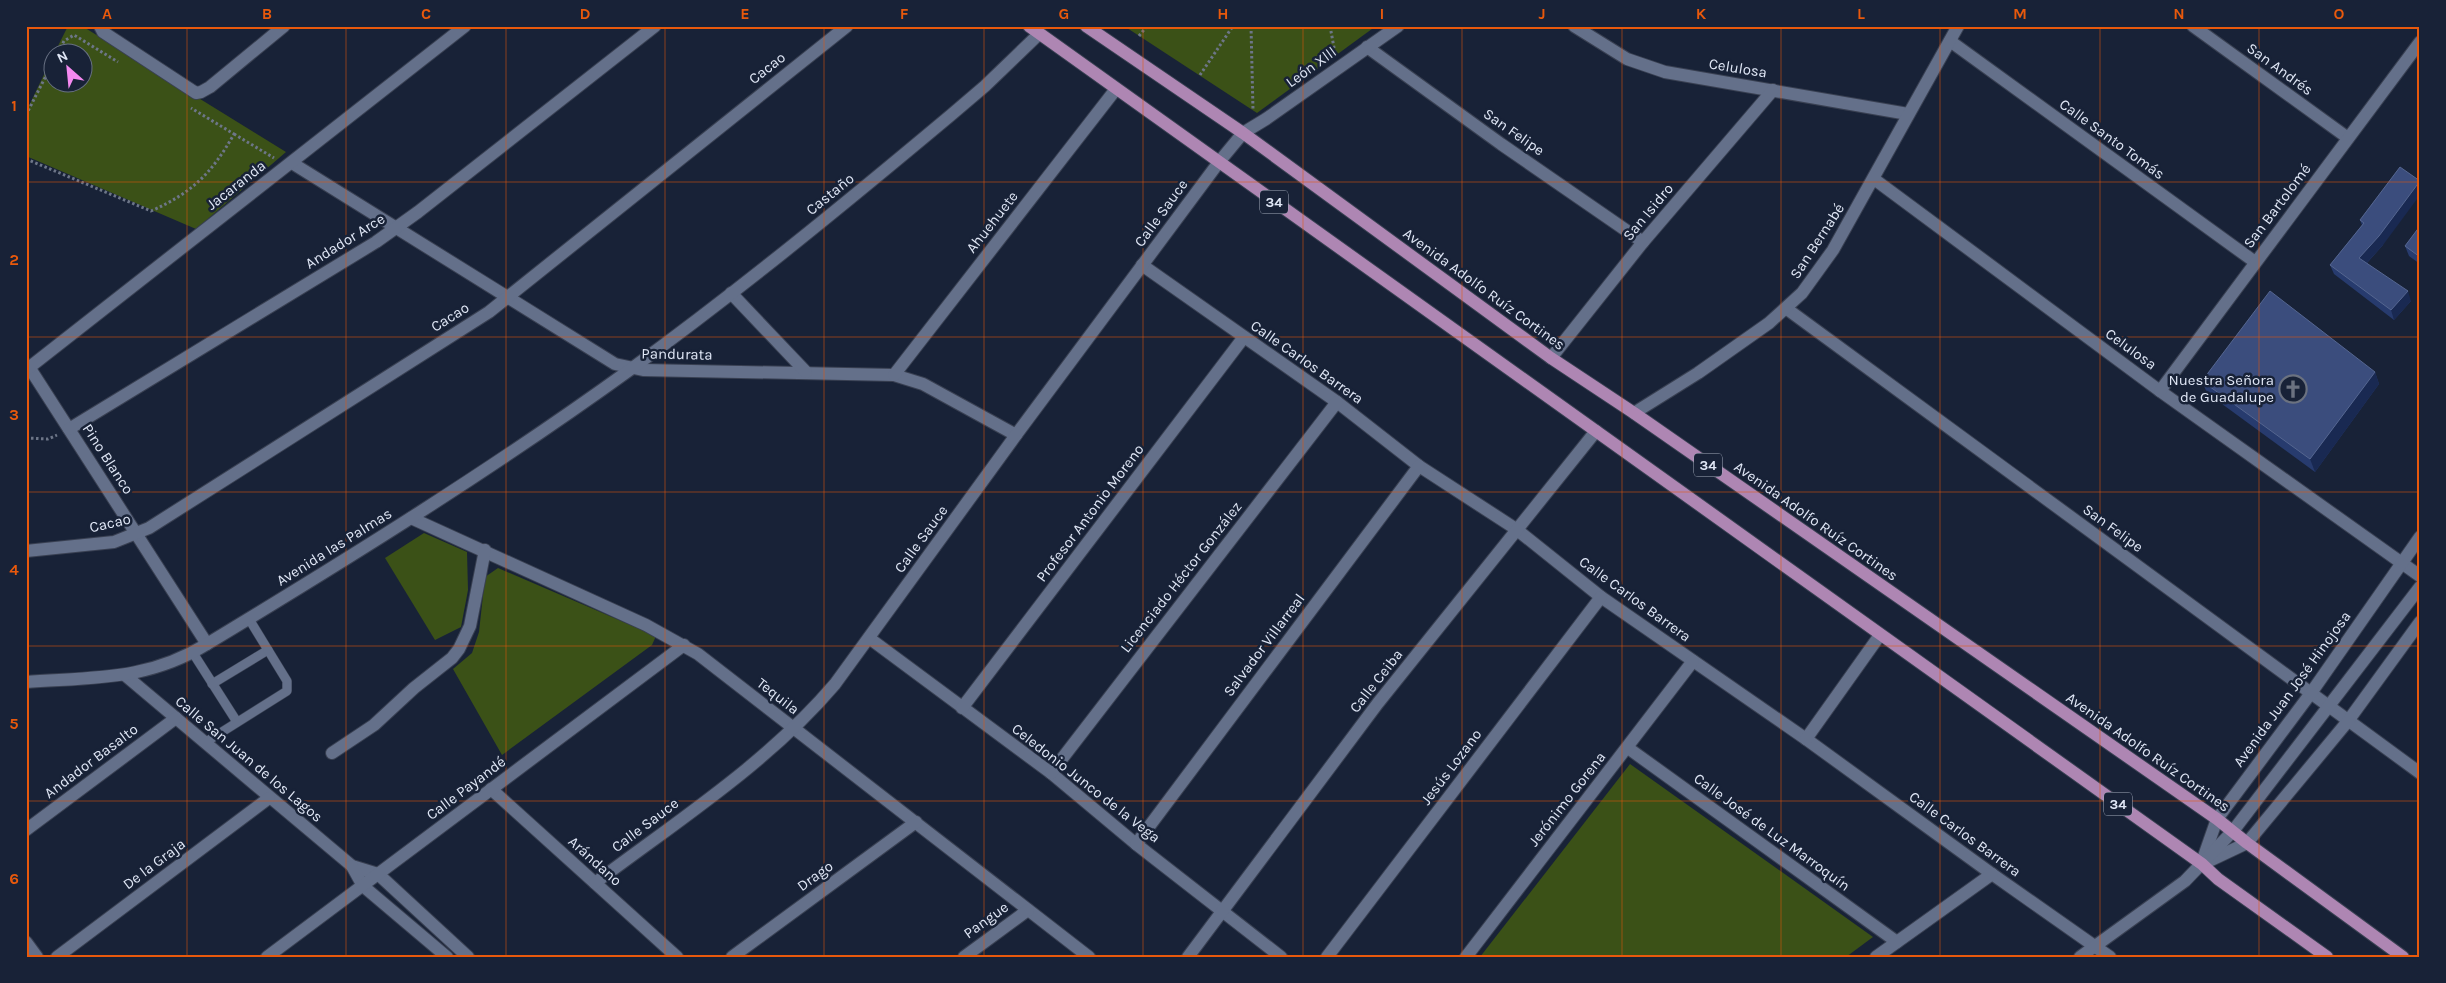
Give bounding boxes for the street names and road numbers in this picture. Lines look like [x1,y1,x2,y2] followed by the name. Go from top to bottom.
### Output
[2243,39,2317,99] street label: San Andrés
[1282,43,1340,91] street label: León Xlll
[745,48,789,88] street label: Cacao
[1708,55,1768,81] street label: Celulosa
[2056,95,2168,183] street label: Calle Santo Tomás
[1480,104,1548,160] street label: San Felipe
[203,156,269,214] street label: Jacaranda
[2239,160,2315,252] street label: San Bartolomé
[802,169,858,219] street label: Castaño
[1131,176,1191,250] street label: Calle Sauce
[1619,180,1677,244] street label: San Isidro
[962,187,1022,257] street label: Ahuehuete
[1260,190,1288,213] road number: 34
[1786,200,1848,282] street label: San Bernabé
[302,209,388,273] street label: Andador Arce
[1400,224,1568,354] street label: Avenida Adolfo Ruíz Cortines
[428,298,472,336] street label: Cacao
[1247,316,1367,408] street label: Calle Carlos Barrera
[2102,324,2160,374] street label: Celulosa
[641,344,713,364] street label: Pandurata
[79,420,137,498] street label: Pino Blanco
[1032,441,1148,585] street label: Profesor Antonio Moreno
[1694,454,1722,476] road number: 34
[1731,458,1901,584] street label: Avenida Adolfo Ruíz Cortines
[1116,498,1246,656] street label: Licenciado Héctor González
[2079,500,2147,556] street label: San Felipe
[891,502,951,576] street label: Calle Sauce
[273,504,395,590] street label: Avenida las Palmas
[88,510,132,536] street label: Cacao
[1576,552,1694,646] street label: Calle Carlos Barrera
[1220,590,1308,700] street label: Salvador Villarreal
[2229,608,2355,770] street label: Avenida Juan José Hinojosa
[1346,646,1406,716] street label: Calle Ceiba
[753,674,803,718] street label: Tequila
[2063,689,2233,815] street label: Avenida Adolfo Ruíz Cortines
[172,692,326,826] street label: Calle San Juan de los Lagos
[1008,719,1164,847] street label: Celedonio Junco de la Vega
[41,720,141,802] street label: Andador Basalto
[1417,726,1485,808] street label: Jesús Lozano
[1525,748,1609,850] street label: Jerónimo Gorena
[423,752,509,824] street label: Calle Payandé
[1690,769,1854,895] street label: Calle José de Luz Marroquín
[1906,787,2024,881] street label: Calle Carlos Barrera
[2104,792,2132,816] road number: 34
[608,794,682,856] street label: Calle Sauce
[565,832,625,890] street label: Arándano
[119,835,189,893] street label: De la Graja
[793,857,837,895] street label: Drago
[960,898,1012,942] street label: Pangue

